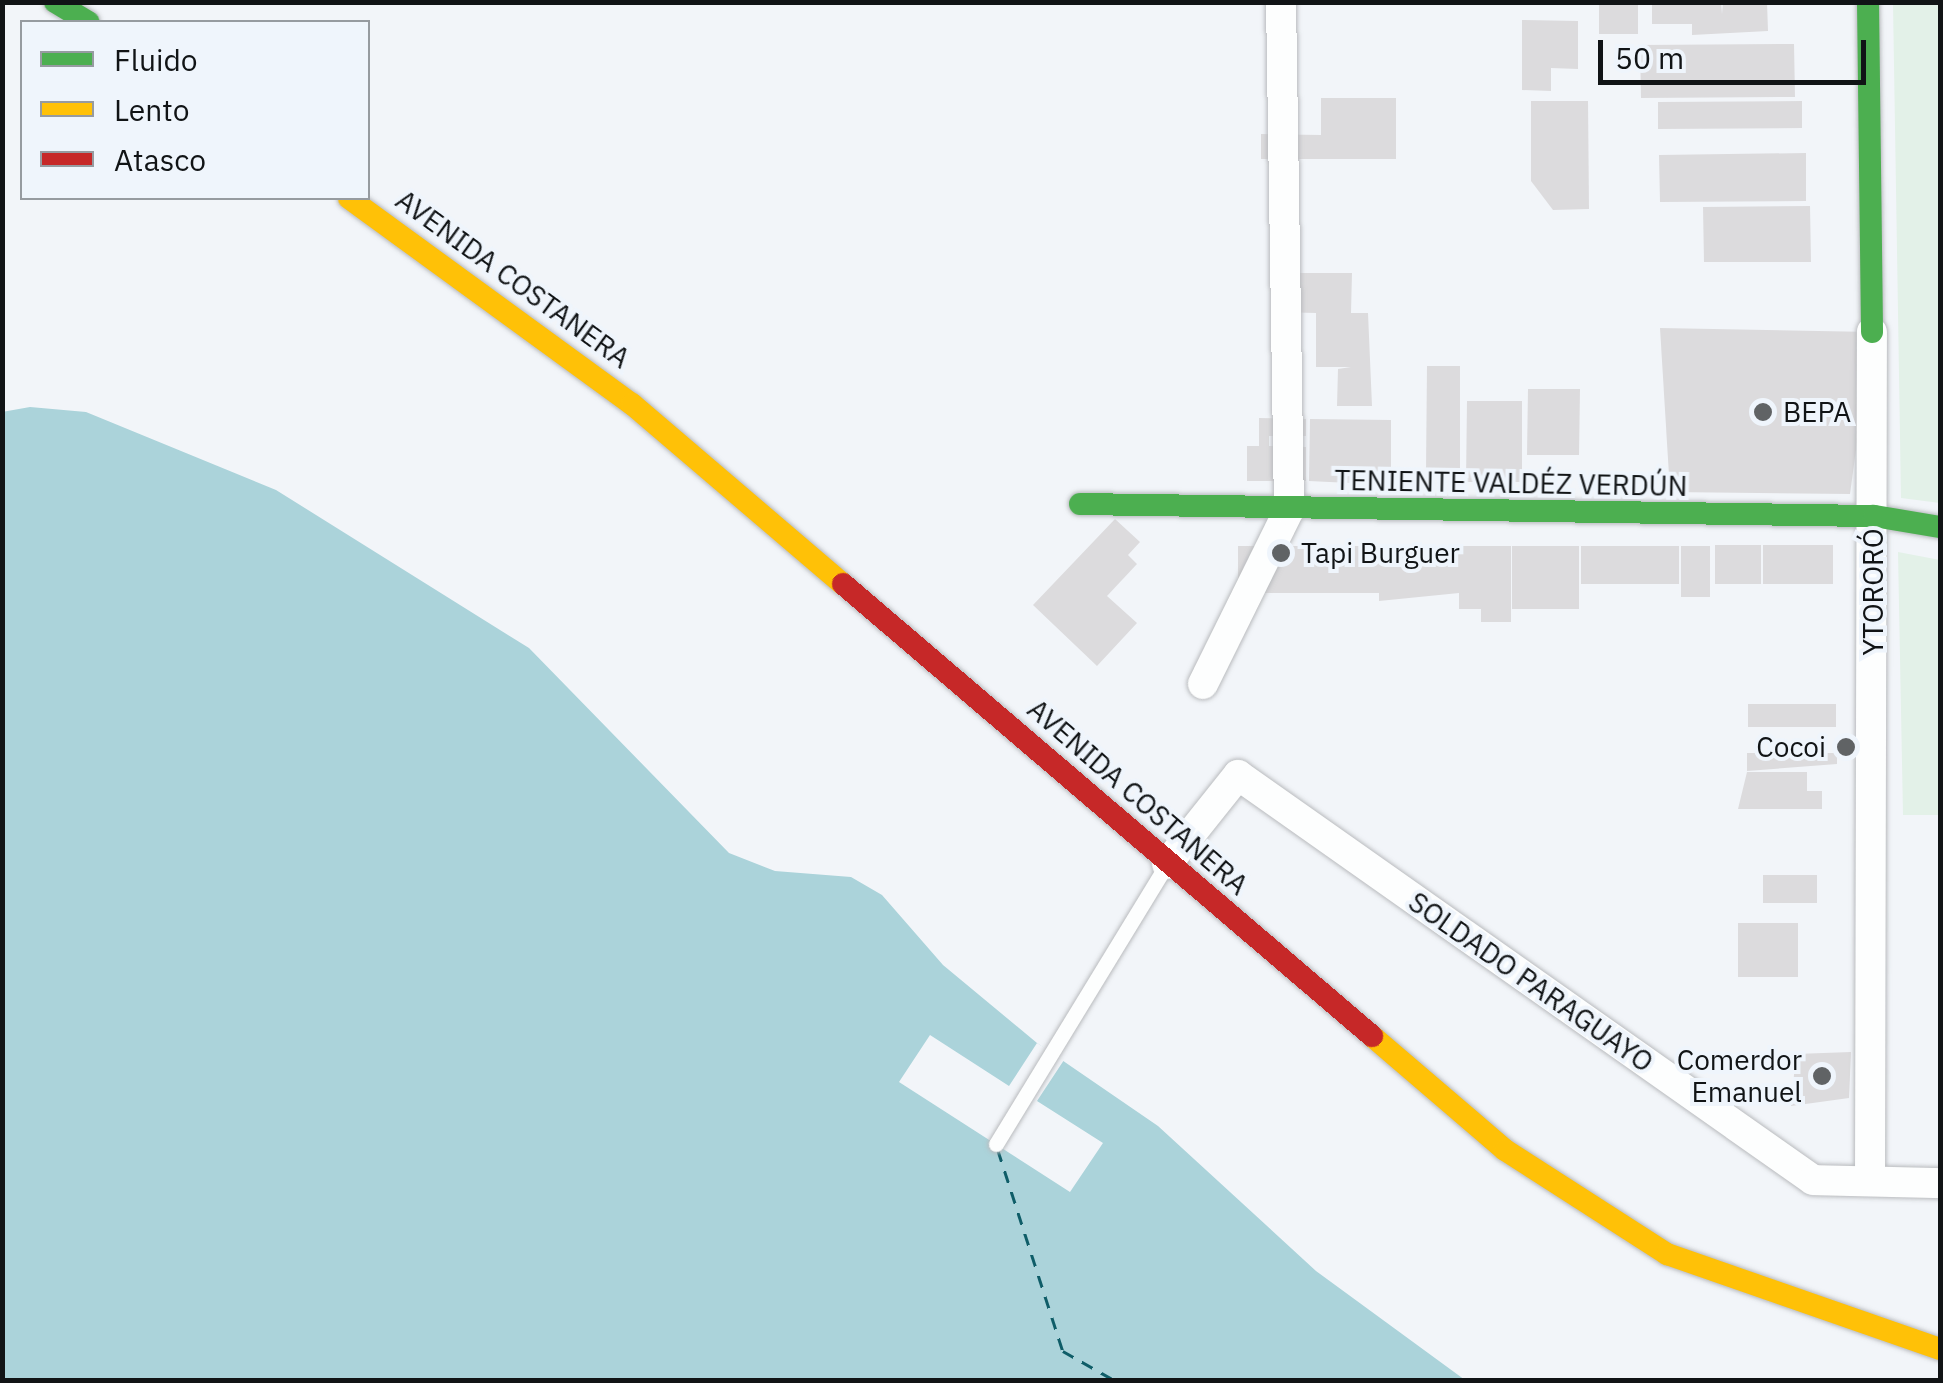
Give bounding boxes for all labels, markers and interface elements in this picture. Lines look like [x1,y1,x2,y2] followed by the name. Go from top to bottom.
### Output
[20,20,370,200] legend
[1603,20,1870,82] scale bar
[1615,38,1684,77] text: 50 m
[114,40,198,79] text: Fluido
[114,90,189,129] text: Lento
[114,140,206,179] text: Atasco
[389,183,637,375] street label: AVENIDA COSTANERA
[1783,395,1851,429] place label: BEPA
[1752,401,1774,423] marker: BEPA
[1334,463,1688,503] street label: TENIENTE VALDÉZ VERDÚN
[1856,529,1890,655] street label: YTORORÓ
[1301,536,1460,570] place label: Tapi Burguer
[1270,542,1292,564] marker: Tapi Burguer
[1021,692,1255,902] street label: AVENIDA COSTANERA
[1756,730,1826,764] place label: Cocoi
[1835,736,1857,758] marker: Cocoi
[1402,885,1660,1079] street label: SOLDADO PARAGUAYO
[1677,1043,1802,1109] place label: Comerdor Emanuel
[1811,1065,1833,1087] marker: Comerdor Emanuel

